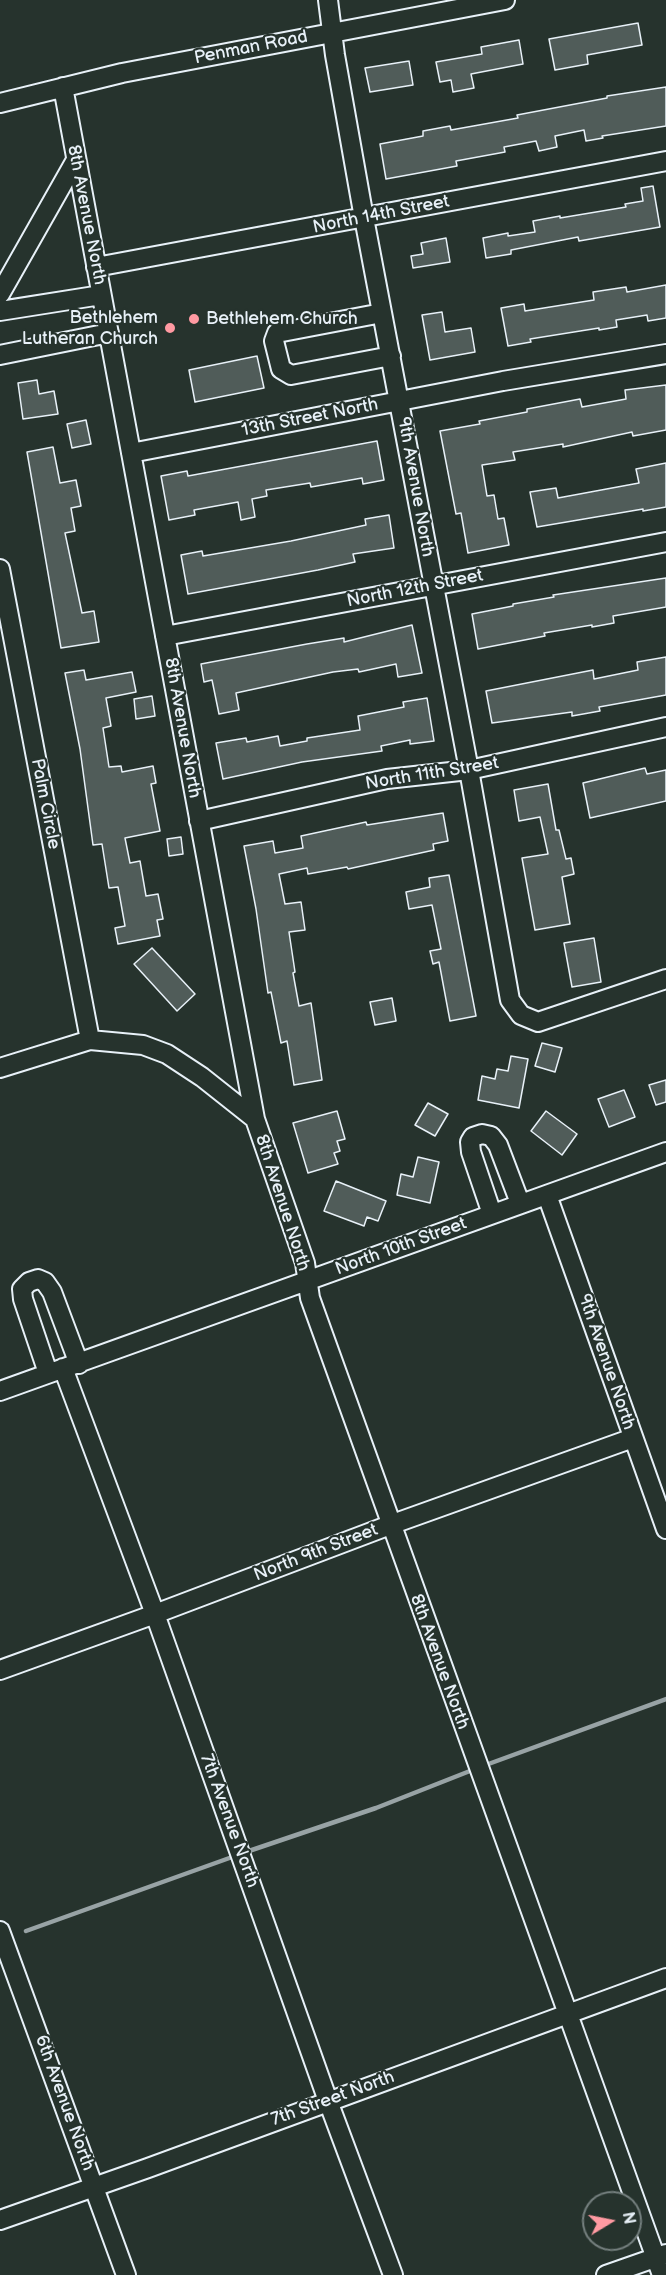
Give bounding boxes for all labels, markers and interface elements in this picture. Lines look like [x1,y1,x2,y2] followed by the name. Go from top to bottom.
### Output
[192,26,310,70] street label: Penman Road
[62,143,110,287] street label: 8th Avenue North
[311,191,451,239] street label: North 14th Street
[22,307,158,350] place label: Bethlehem Lutheran Church
[206,308,358,330] place label: Bethlehem Church
[187,312,201,326] marker: Bethlehem Church
[163,321,177,335] marker: Bethlehem Lutheran Church
[240,394,380,442] street label: 13th Street North
[392,415,438,559] street label: 9th Avenue North
[345,565,485,613] street label: North 12th Street
[159,656,205,800] street label: 8th Avenue North
[364,753,500,795] street label: North 11th Street
[26,757,64,851] street label: Palm Circle
[250,1132,314,1274] street label: 8th Avenue North
[332,1213,470,1281] street label: North 10th Street
[573,1291,639,1433] street label: 9th Avenue North
[251,1519,381,1587] street label: North 9th Street
[405,1592,473,1732] street label: 8th Avenue North
[195,1751,263,1891] street label: 7th Avenue North
[29,2032,99,2174] street label: 6th Avenue North
[269,2067,397,2131] street label: 7th Street North
[582,2191,642,2251] north arrow
[618,2211,639,2226] text: N

